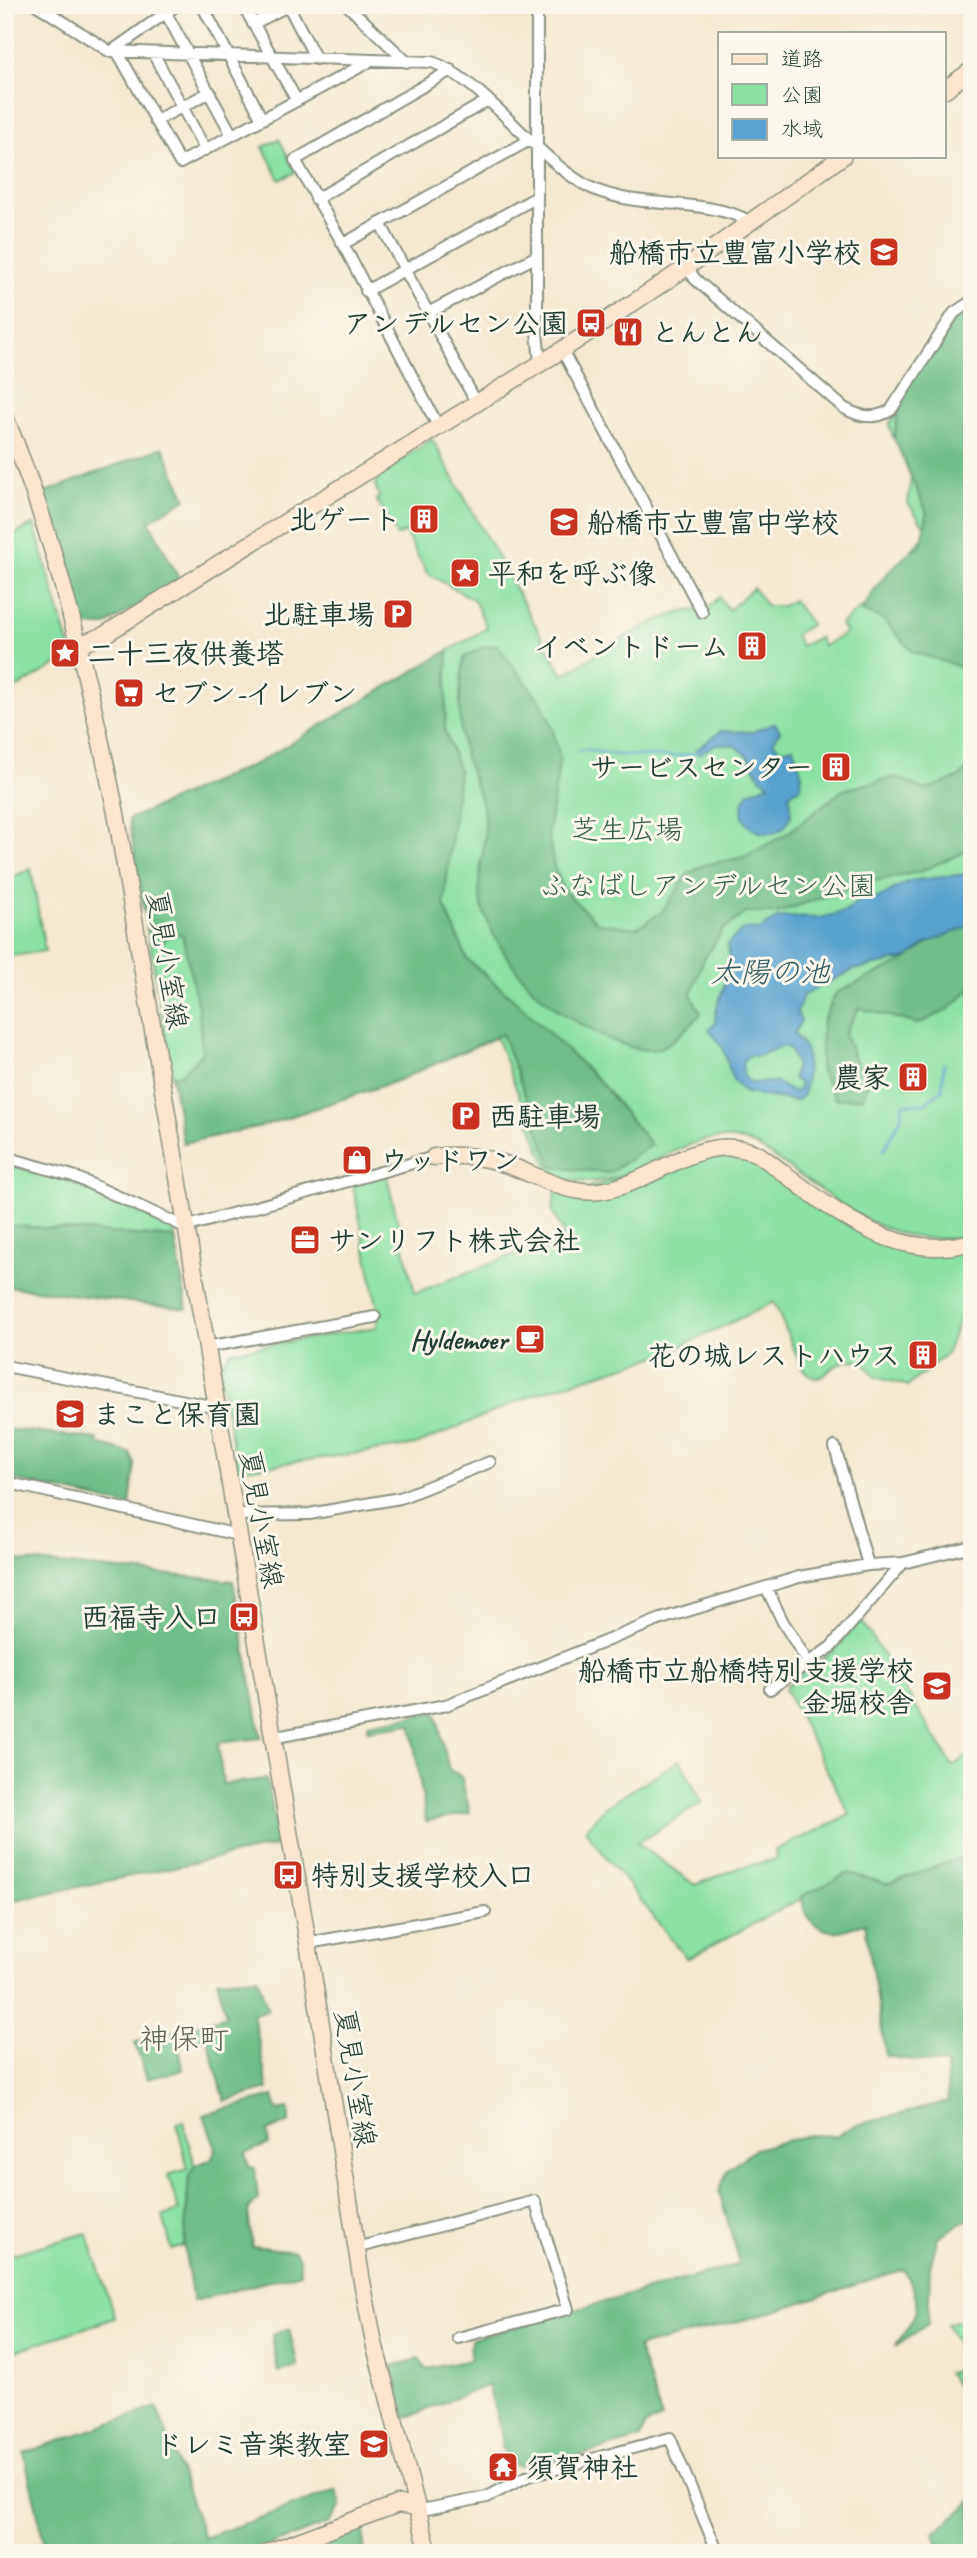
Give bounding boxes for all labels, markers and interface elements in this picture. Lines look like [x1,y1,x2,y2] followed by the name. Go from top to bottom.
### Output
[718,32,946,158] legend
[781,46,823,72] text: 道路
[781,82,823,108] text: 公園
[781,116,823,142] text: 水域
[609,235,861,270] place label: 船橋市立豊富小学校
[867,235,901,269] school or university icon: 船橋市立豊富小学校
[343,306,568,341] place label: アンデルセン公園
[574,306,608,340] bus stop icon: アンデルセン公園
[611,315,645,349] restaurant icon: とんとん
[651,315,763,350] place label: とんとん
[289,502,401,537] place label: 北ゲート
[407,502,441,536] building icon: 北ゲート
[547,505,581,539] school or university icon: 船橋市立豊富中学校
[587,505,839,540] place label: 船橋市立豊富中学校
[448,556,482,590] place icon: 平和を呼ぶ像
[488,556,656,591] place label: 平和を呼ぶ像
[263,597,375,632] place label: 北駐車場
[381,597,415,631] parking icon: 北駐車場
[534,629,729,664] place label: イベントドーム
[735,629,769,663] building icon: イベントドーム
[48,636,82,670] place icon: 二十三夜供養塔
[88,636,284,671] place label: 二十三夜供養塔
[112,676,146,710] supermarket icon: セブン-イレブン
[152,676,357,711] place label: セブン-イレブン
[590,750,813,785] place label: サービスセンター
[819,750,853,784] building icon: サービスセンター
[571,812,683,847] park label: 芝生広場
[540,868,876,903] park label: ふなばしアンデルセン公園
[139,888,196,1032] street label: 夏見小室線
[710,953,831,991] water label: 太陽の池
[834,1060,890,1095] place label: 農家
[896,1060,930,1094] building icon: 農家
[449,1099,483,1133] parking icon: 西駐車場
[489,1099,601,1134] place label: 西駐車場
[340,1143,374,1177] shop icon: ウッドワン
[380,1143,520,1178] place label: ウッドワン
[288,1223,322,1257] office icon: サンリフト株式会社
[328,1223,580,1258] place label: サンリフト株式会社
[410,1322,510,1357] place label: Hyldemoer
[513,1322,547,1356] cafe icon: Hyldemoer
[647,1338,900,1373] place label: 花の城レストハウス
[906,1338,940,1372] building icon: 花の城レストハウス
[53,1397,87,1431] school or university icon: まこと保育園
[93,1397,261,1432] place label: まこと保育園
[232,1447,291,1591] street label: 夏見小室線
[81,1600,221,1635] place label: 西福寺入口
[227,1600,261,1634] bus stop icon: 西福寺入口
[578,1653,914,1720] place label: 船橋市立船橋特別支援学校 金堀校舎
[920,1669,954,1703] school or university icon: 船橋市立船橋特別支援学校 金堀校舎
[271,1858,305,1892] bus stop icon: 特別支援学校入口
[311,1858,535,1893] place label: 特別支援学校入口
[327,2006,384,2150] street label: 夏見小室線
[139,2020,229,2058] district label: 神保町
[155,2427,351,2462] place label: ドレミ音楽教室
[357,2427,391,2461] school or university icon: ドレミ音楽教室
[486,2450,520,2484] temple icon: 須賀神社
[526,2450,638,2485] place label: 須賀神社

